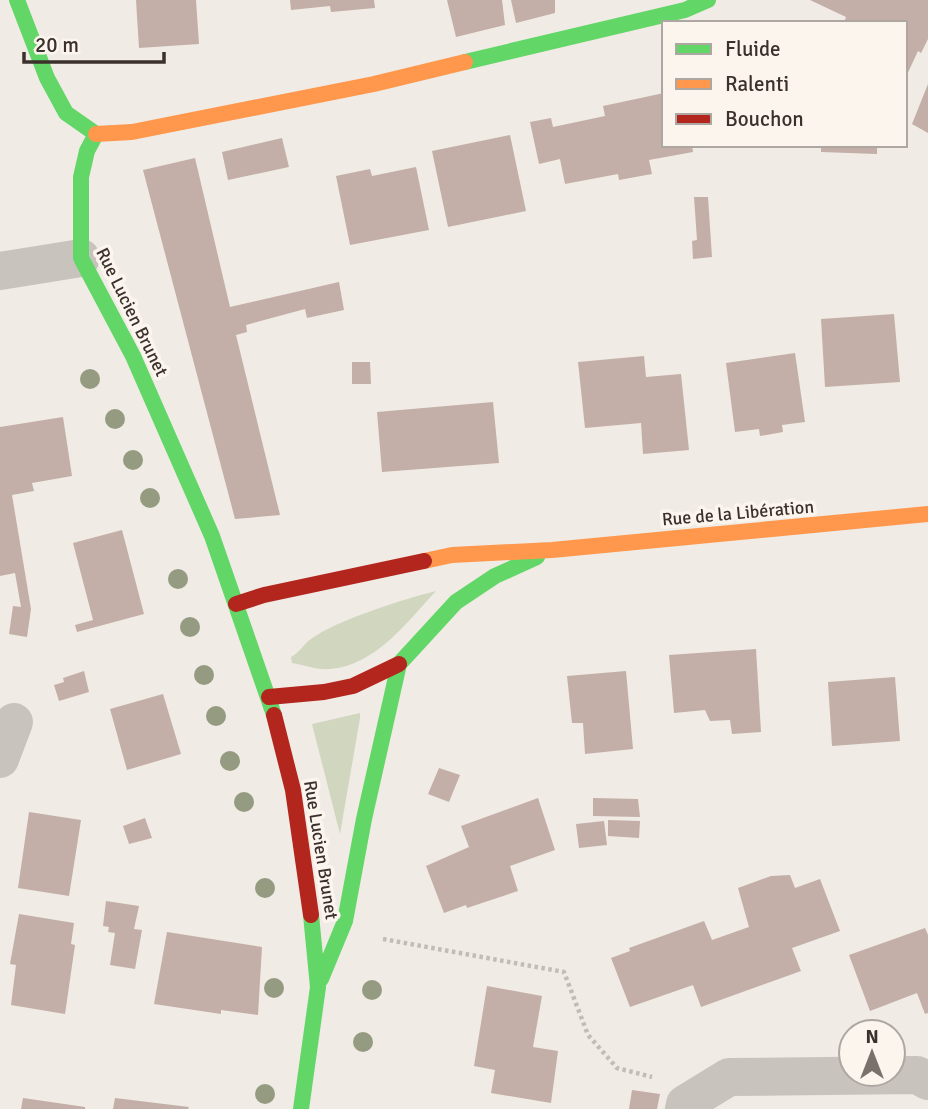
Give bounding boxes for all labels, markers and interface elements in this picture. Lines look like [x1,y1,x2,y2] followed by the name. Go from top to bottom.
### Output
[24,21,164,65] scale bar
[662,21,907,147] legend
[35,32,79,58] text: 20 m
[725,36,781,62] text: Fluide
[725,71,789,97] text: Ralenti
[725,106,804,132] text: Bouchon
[91,244,173,380] street label: Rue Lucien Brunet
[661,495,815,531] street label: Rue de la Libération
[299,779,343,921] street label: Rue Lucien Brunet
[837,1018,907,1088] north arrow
[865,1025,879,1049] text: N

